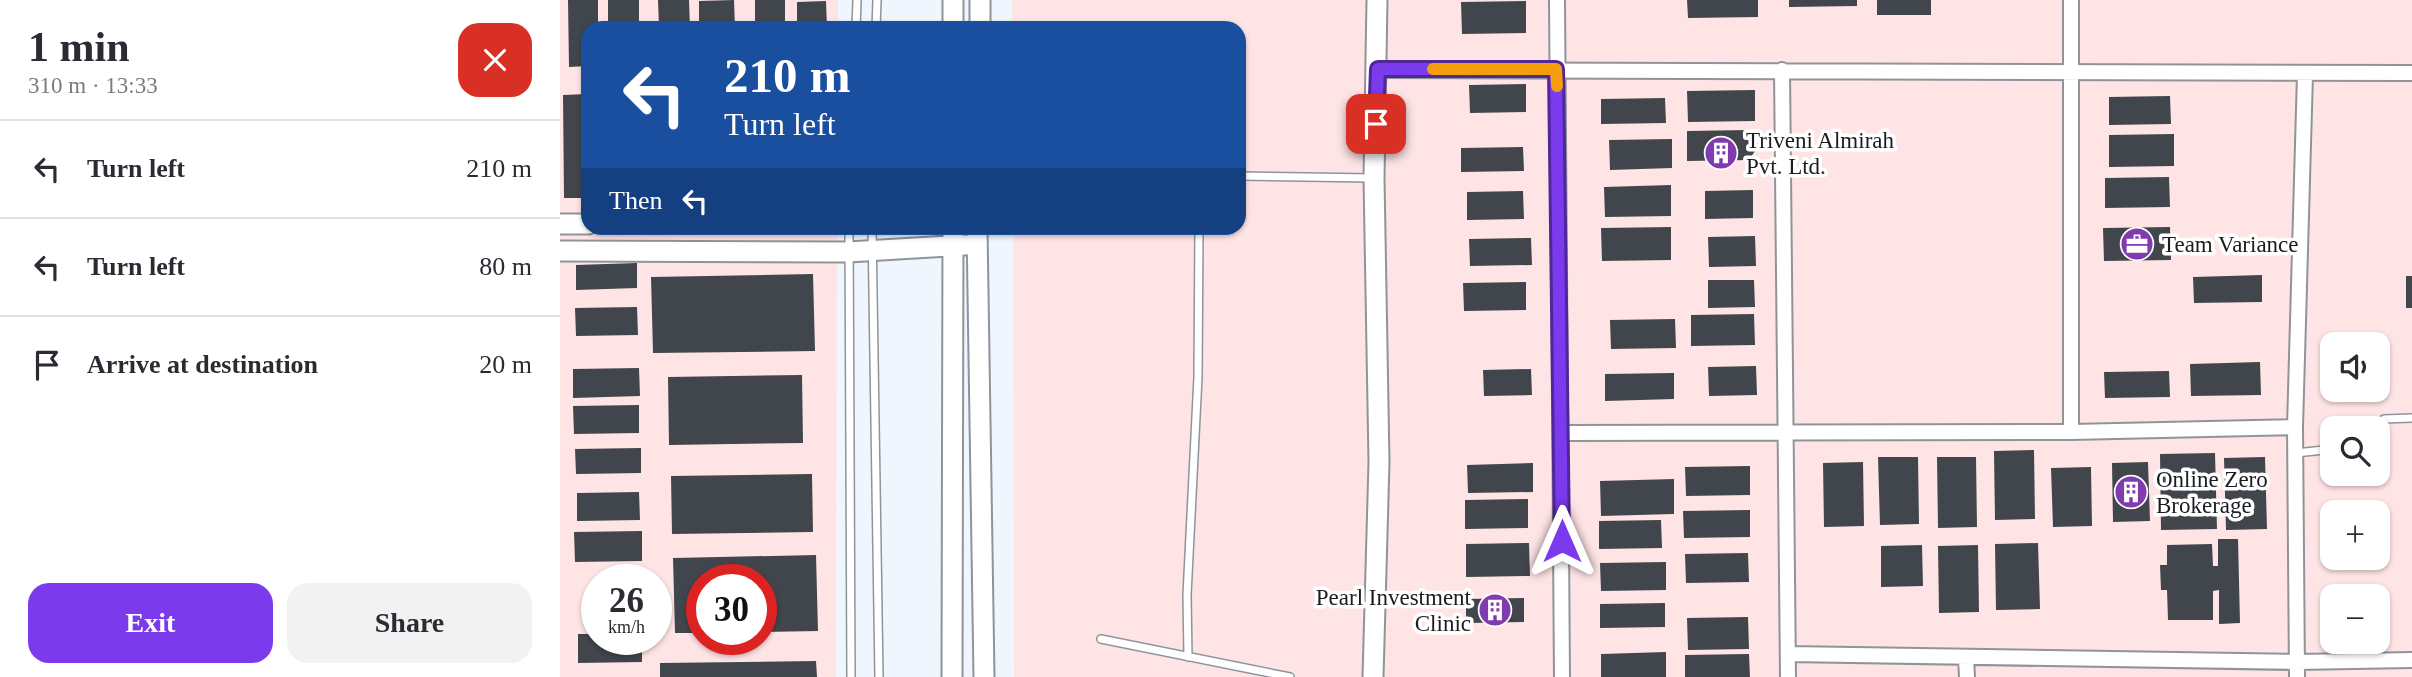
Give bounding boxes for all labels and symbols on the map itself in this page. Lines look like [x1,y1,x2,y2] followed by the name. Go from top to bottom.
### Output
[1346,94,1406,154] pin
[1746,128,1895,179] place label: Triveni Almirah Pvt. Ltd.
[1702,134,1740,172] building icon: Triveni Almirah Pvt. Ltd.
[2118,225,2156,263] office icon: Team Variance
[2162,232,2299,257] place label: Team Variance
[2156,467,2268,518] place label: Online Zero Brokerage
[2112,473,2150,511] building icon: Online Zero Brokerage
[1525,504,1599,578] position arrow
[686,564,777,655] speed limit sign: 30
[1316,585,1472,636] place label: Pearl Investment Clinic
[1476,591,1514,629] building icon: Pearl Investment Clinic

